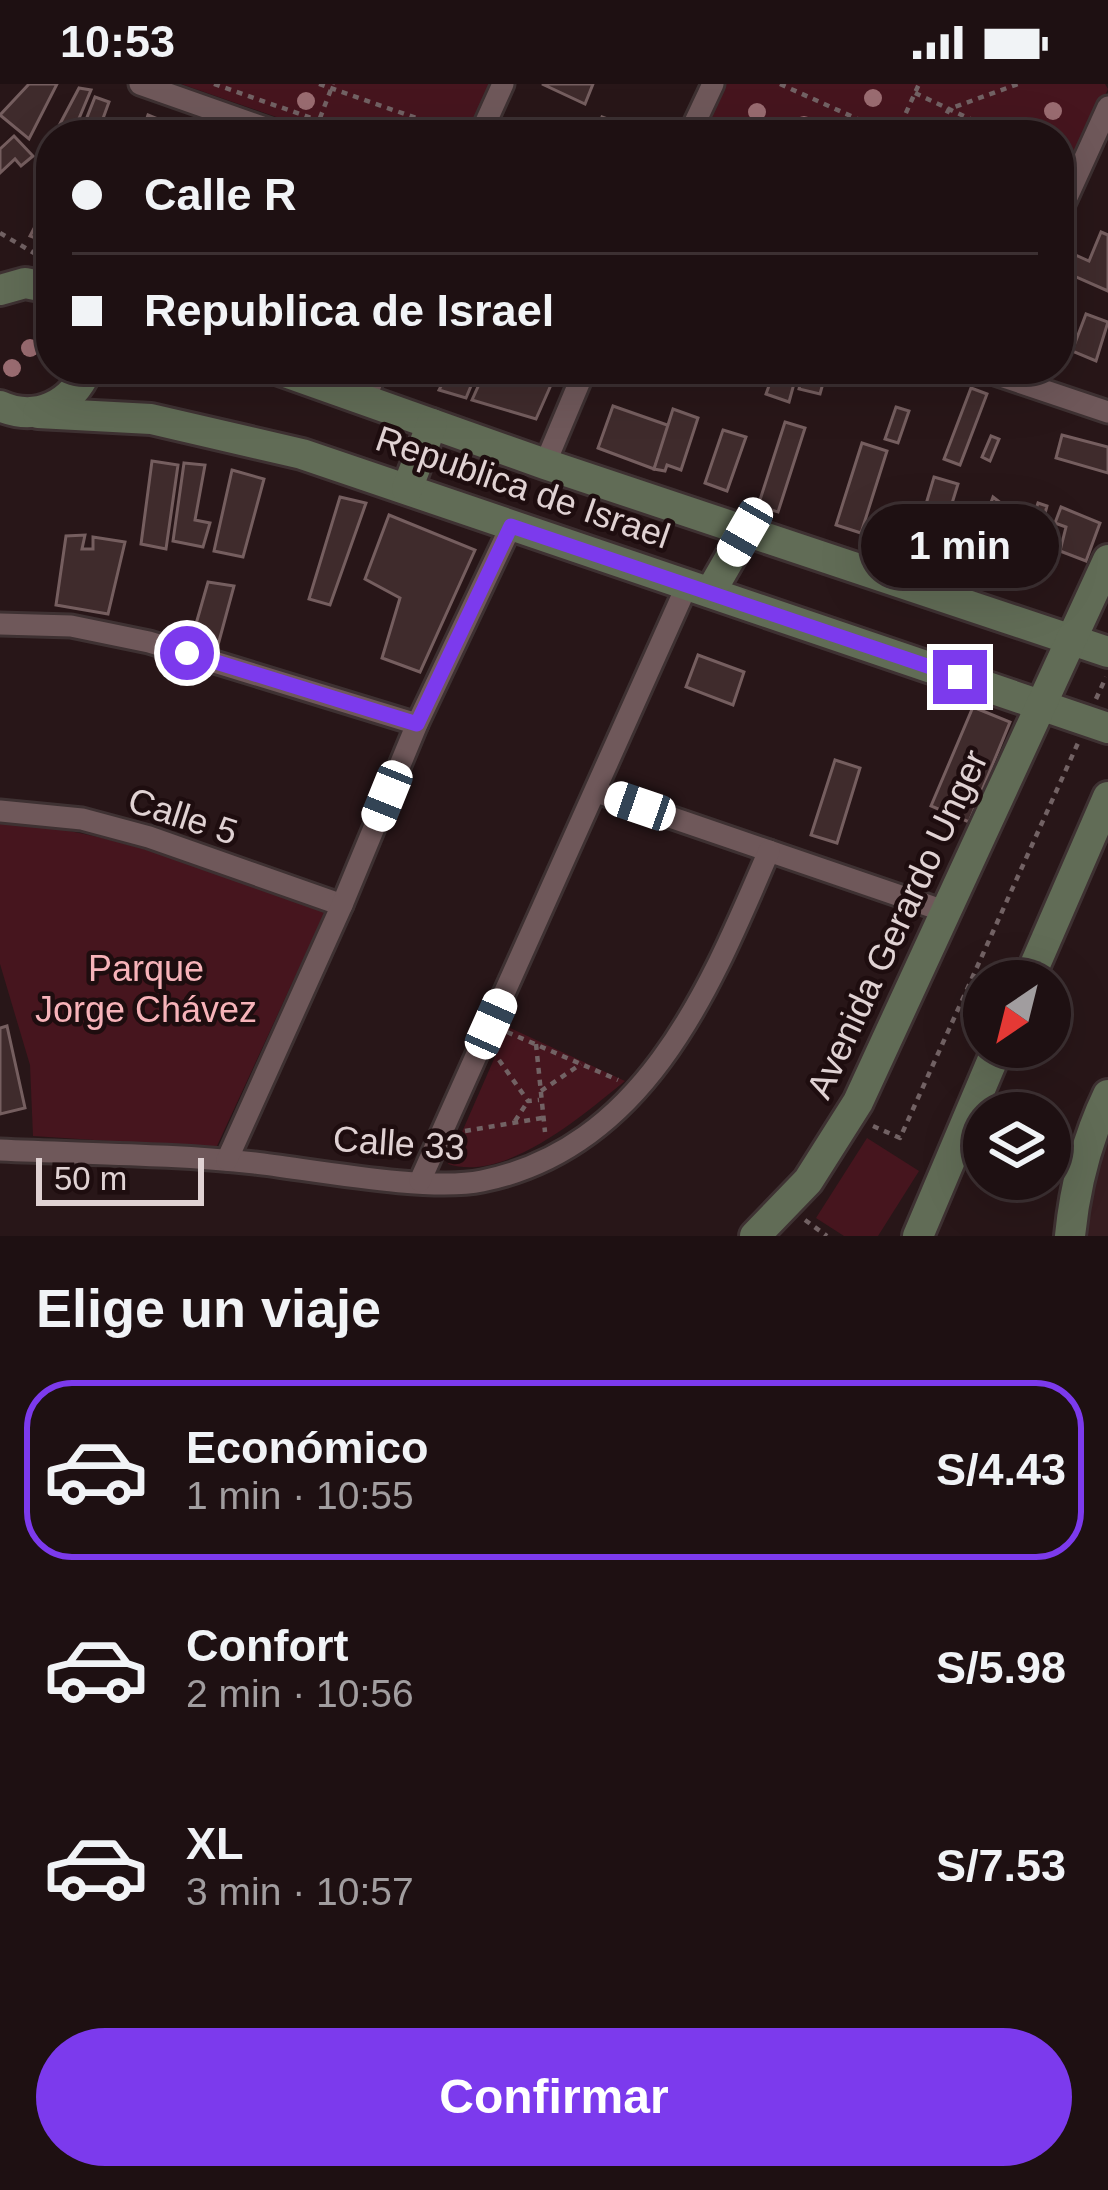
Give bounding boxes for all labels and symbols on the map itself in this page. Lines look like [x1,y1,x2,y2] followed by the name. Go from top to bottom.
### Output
[371,417,675,557] street label: Republica de Israel
[711,492,779,572] car
[861,503,1059,587] callout: 1 min
[160,626,214,680] route start
[933,650,987,704] route end
[798,743,996,1105] street label: Avenida Gerardo Unger
[357,756,417,836] car
[600,777,680,835] car
[123,779,243,853] street label: Calle 5
[35,948,257,1030] park label: Parque Jorge Chávez
[963,960,1071,1068] north arrow
[460,984,522,1064] car
[332,1118,466,1168] street label: Calle 33
[36,1152,204,1205] scale bar

